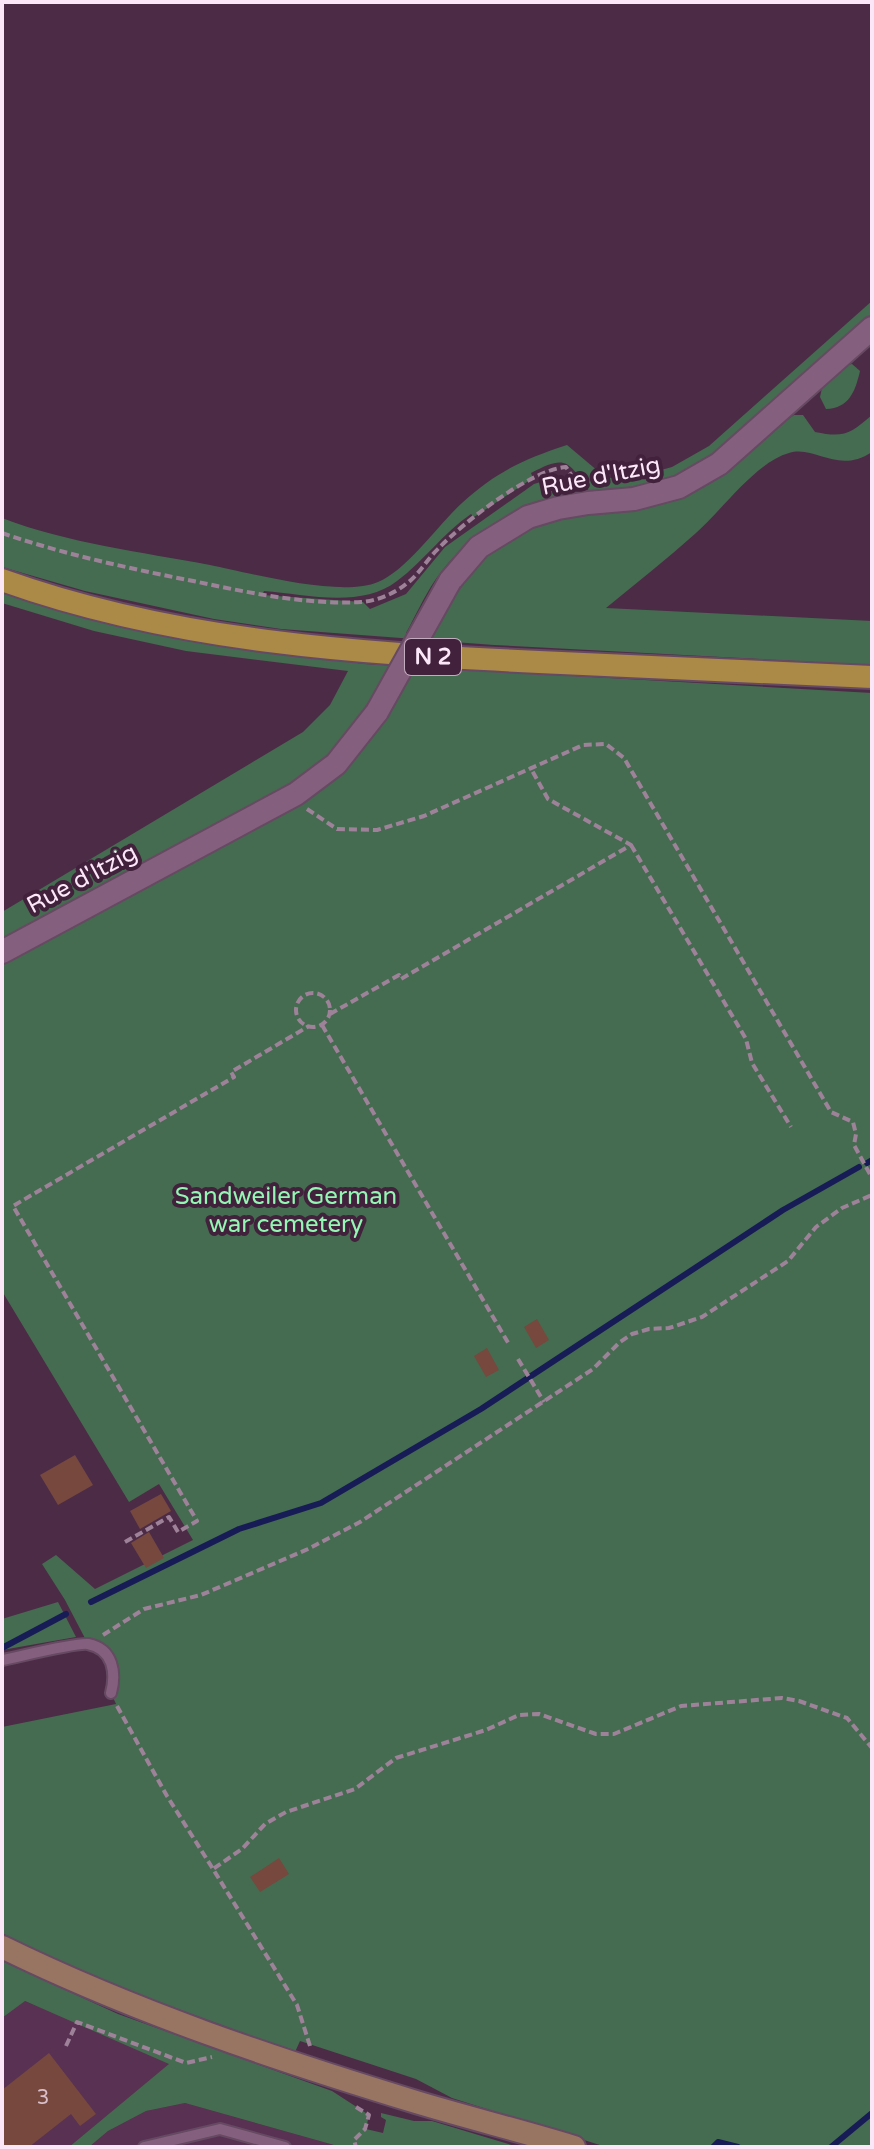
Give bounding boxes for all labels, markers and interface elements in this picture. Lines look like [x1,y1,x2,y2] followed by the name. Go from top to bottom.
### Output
[539,450,663,502] street label: Rue d'Itzig
[405,639,461,675] road number: N 2
[22,838,142,920] street label: Rue d'Itzig
[175,1182,397,1239] park label: Sandweiler German war cemetery
[37,2086,49,2110] house number: 3

